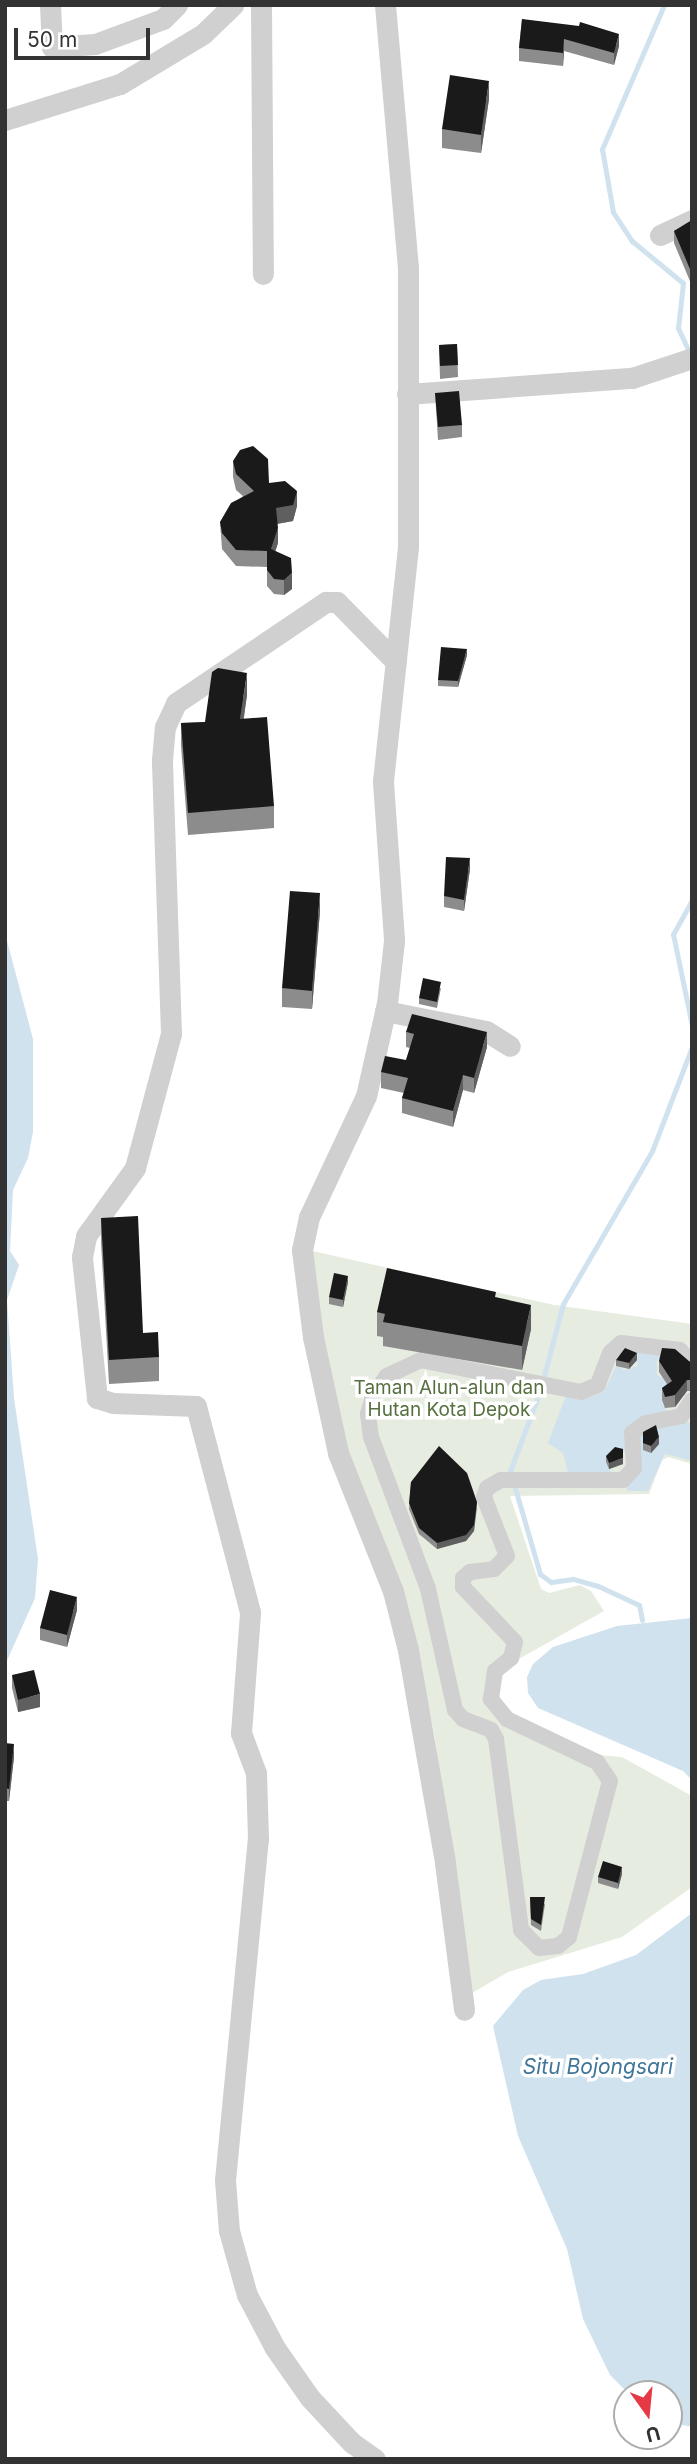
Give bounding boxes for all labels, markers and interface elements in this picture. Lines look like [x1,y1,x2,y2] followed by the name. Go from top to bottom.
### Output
[18,14,154,58] scale bar
[27,27,77,52] text: 50 m
[354,1377,544,1421] park label: Taman Alun-alun dan Hutan Kota Depok
[523,2054,673,2080] water label: Situ Bojongsari
[613,2380,683,2450] north arrow
[643,2421,663,2447] text: U

